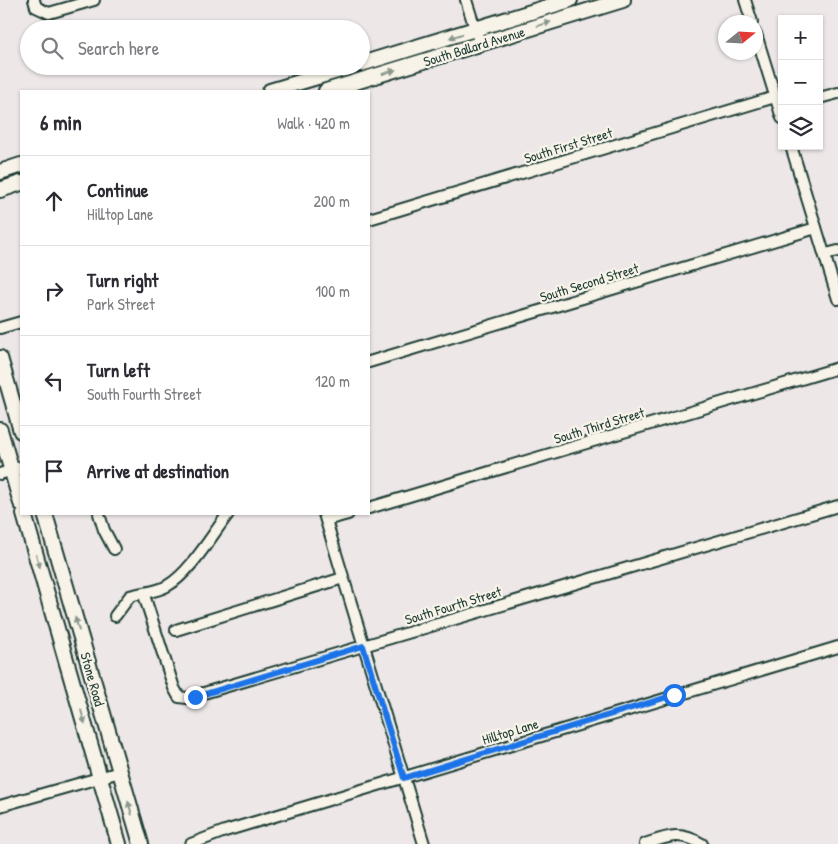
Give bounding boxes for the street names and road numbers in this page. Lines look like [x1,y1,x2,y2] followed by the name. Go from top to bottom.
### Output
[421,21,528,70] street label: South Ballard Avenue
[522,123,615,167] street label: South First Street
[537,258,641,306] street label: South Second Street
[551,402,647,448] street label: South Third Street
[402,581,504,629] street label: South Fourth Street
[76,650,110,709] street label: Stone Road
[479,713,541,750] street label: Hilltop Lane

